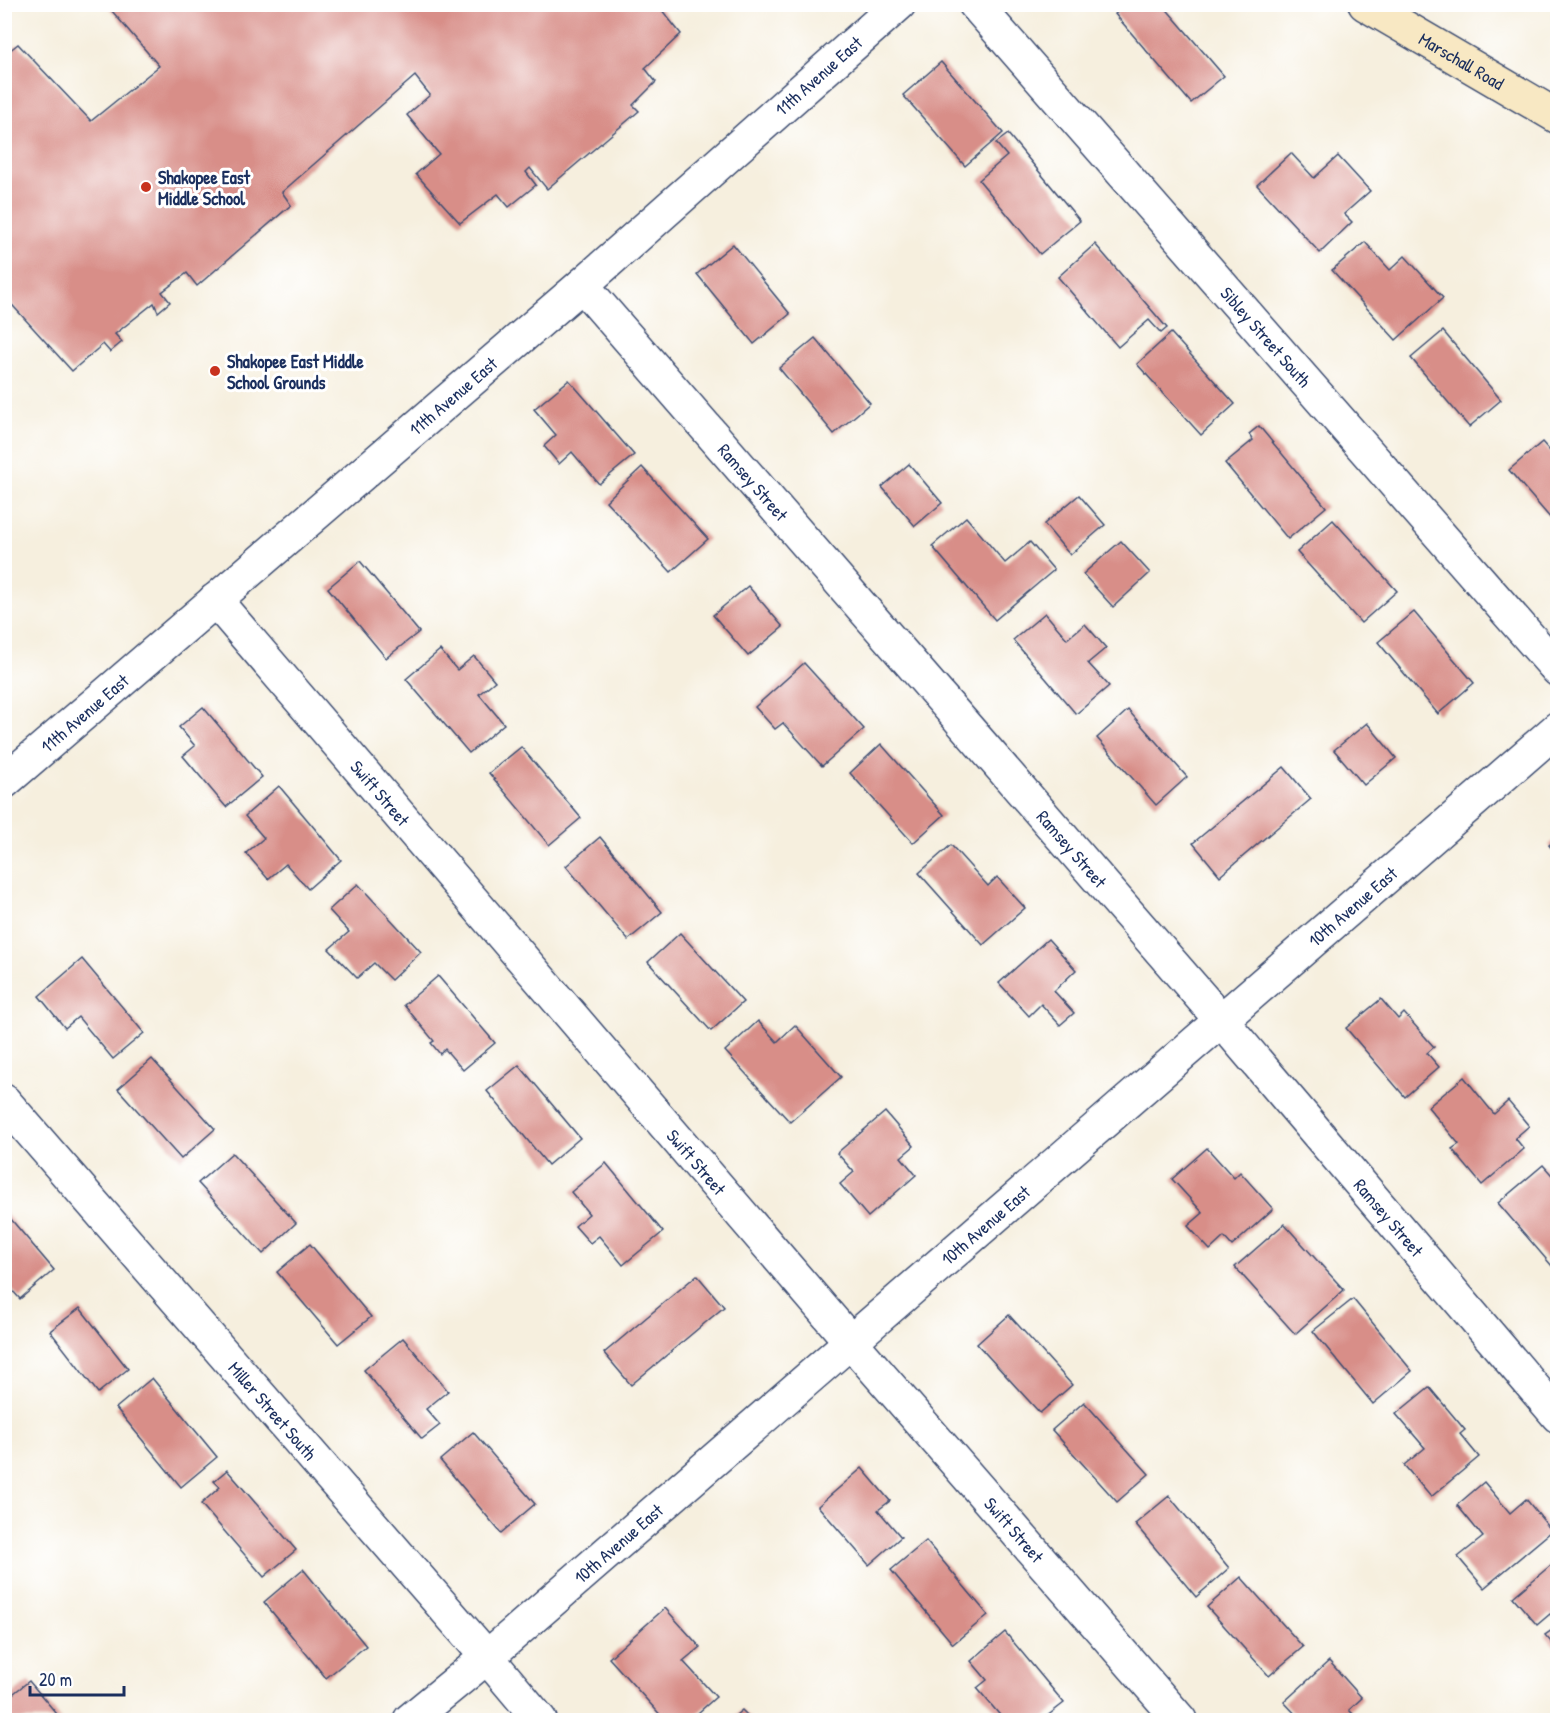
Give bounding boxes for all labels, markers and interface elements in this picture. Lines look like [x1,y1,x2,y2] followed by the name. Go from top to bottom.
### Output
[1414,26,1509,95] street label: Marschall Road
[769,30,868,121] street label: 11th Avenue East
[158,165,251,211] place label: Shakopee East Middle School
[139,180,153,194] marker: Shakopee East Middle School
[1215,281,1317,393] street label: Sibley Street South
[227,349,365,395] place label: Shakopee East Middle School Grounds
[403,350,503,441] street label: 11th Avenue East
[208,364,222,378] marker: Shakopee East Middle School Grounds
[713,438,794,527] street label: Ramsey Street
[35,667,134,758] street label: 11th Avenue East
[345,755,416,832] street label: Swift Street
[1031,805,1113,894] street label: Ramsey Street
[1302,860,1403,952] street label: 10th Avenue East
[661,1124,732,1201] street label: Swift Street
[1348,1173,1430,1262] street label: Ramsey Street
[935,1179,1036,1271] street label: 10th Avenue East
[223,1356,323,1466] street label: Miller Street South
[979,1491,1050,1568] street label: Swift Street
[568,1497,669,1589] street label: 10th Avenue East
[30,1659,124,1697] scale bar
[39,1667,72,1692] text: 20 m

